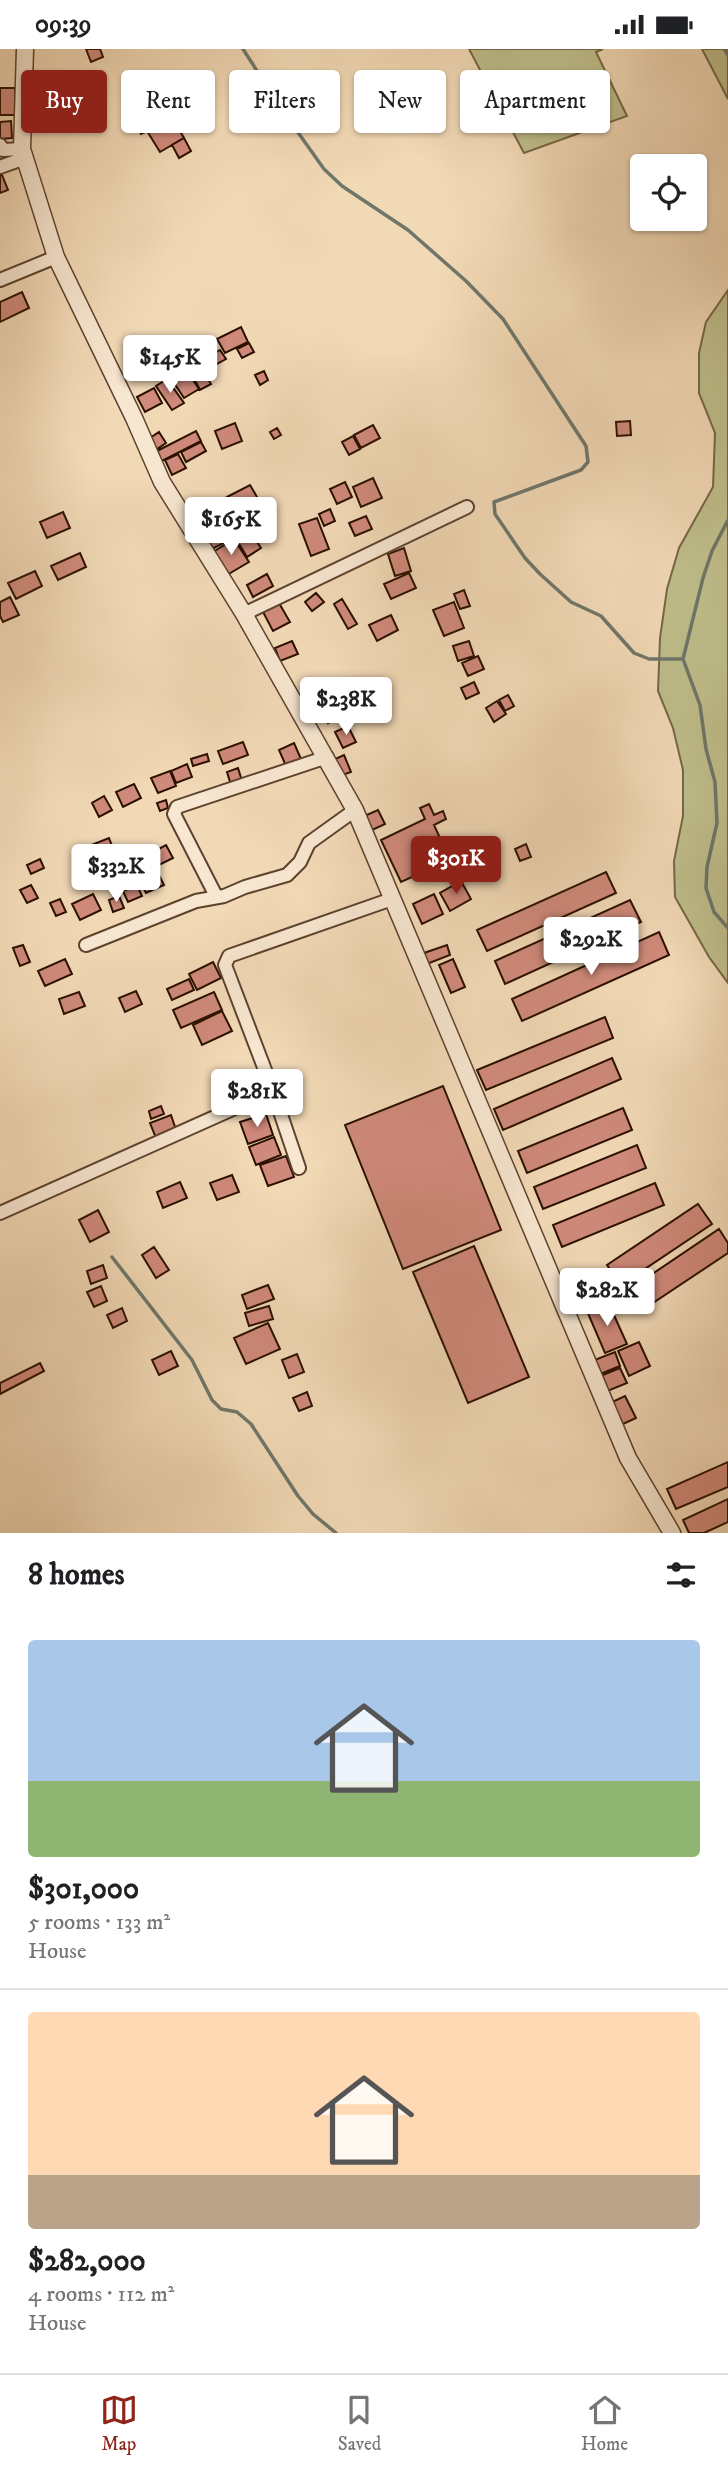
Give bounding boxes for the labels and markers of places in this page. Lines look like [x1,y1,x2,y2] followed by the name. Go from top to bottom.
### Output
[121,335,219,395] pin: $145K
[182,497,280,557] pin: $165K
[297,677,395,737] pin: $238K
[407,837,505,896] pin: $301K
[67,845,165,904] pin: $332K
[542,918,640,977] pin: $292K
[208,1069,306,1129] pin: $281K
[558,1269,656,1328] pin: $282K

